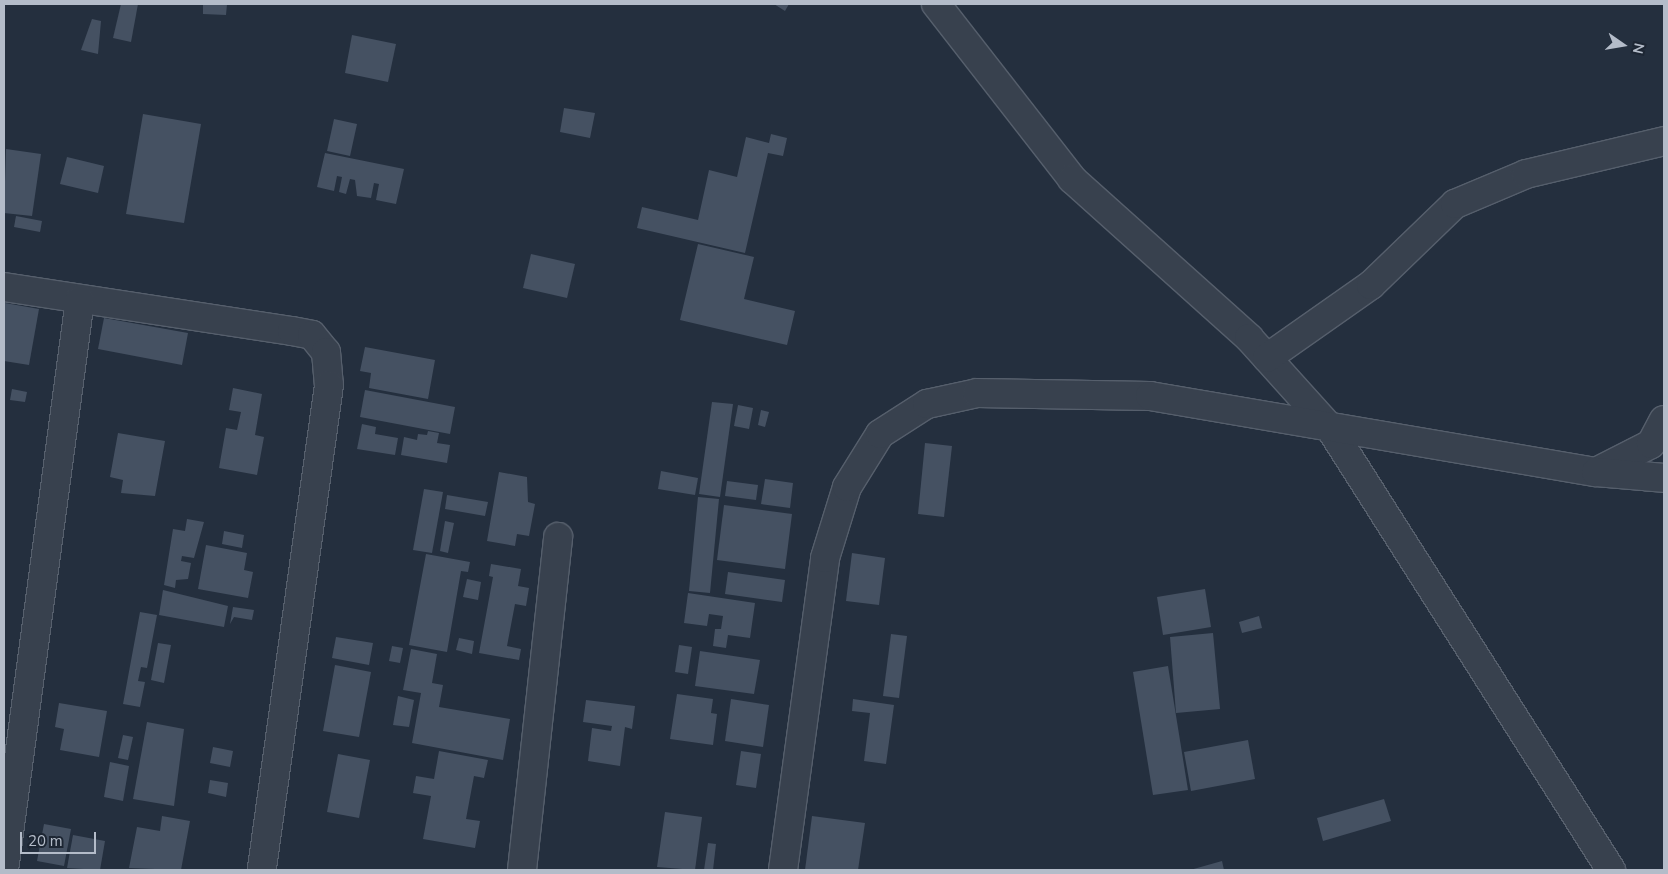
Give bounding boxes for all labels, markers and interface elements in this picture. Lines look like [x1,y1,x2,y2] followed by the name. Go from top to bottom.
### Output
[1598,20,1648,70] north arrow
[1628,41,1649,56] text: N
[22,822,99,854] scale bar
[28,831,63,851] text: 20 m

